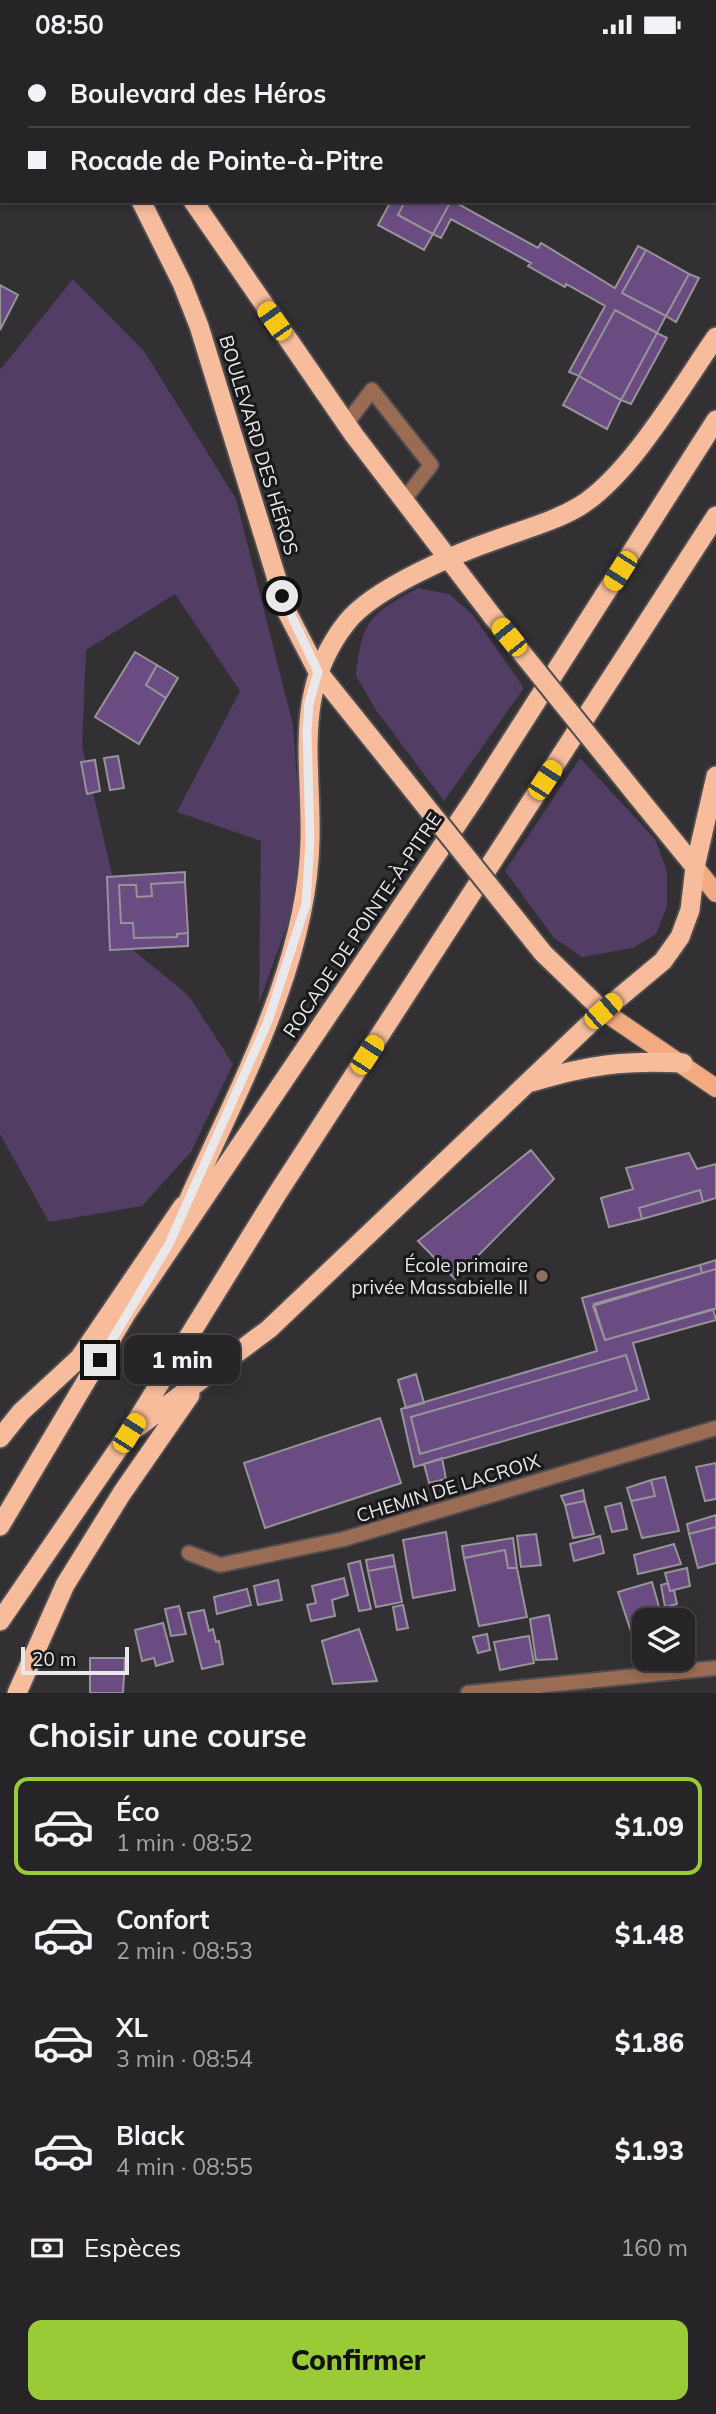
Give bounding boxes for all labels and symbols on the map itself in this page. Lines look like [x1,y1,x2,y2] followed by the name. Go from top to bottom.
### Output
[254,298,295,344] car
[214,332,304,558] street label: BOULEVARD DES HÉROS
[600,548,641,594] car
[266,580,298,612] route start
[488,614,531,660] car
[525,757,566,803] car
[278,808,446,1042] street label: ROCADE DE POINTE-À-PITRE
[581,989,626,1033] car
[347,1032,388,1078] car
[351,1253,528,1299] place label: École primaire privée Massabielle II
[534,1268,550,1284] marker: École primaire privée Massabielle II
[124,1335,240,1385] callout: 1 min
[84,1344,116,1376] route end
[109,1410,150,1456] car
[353,1448,543,1527] street label: CHEMIN DE LACROIX
[21,1644,130,1676] scale bar

